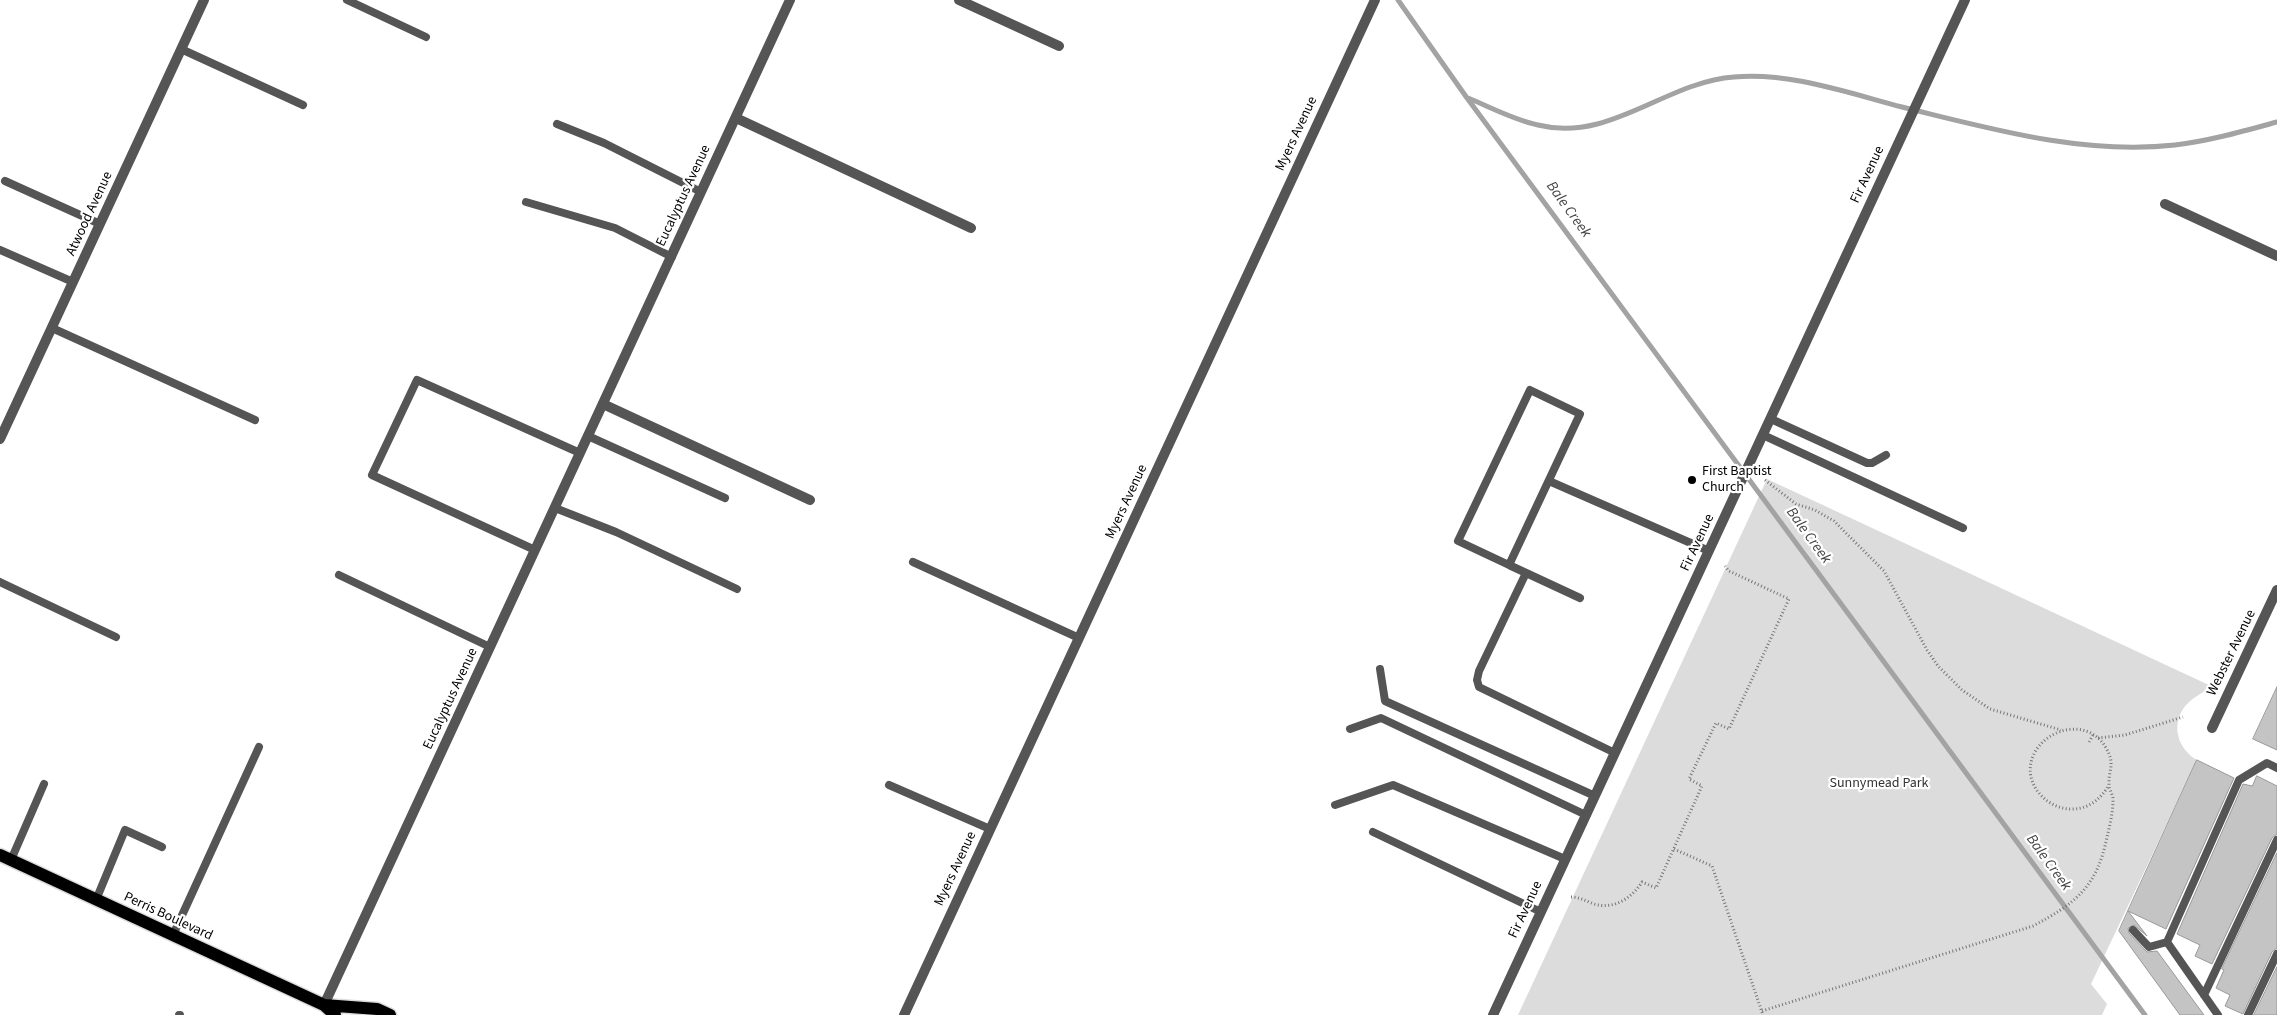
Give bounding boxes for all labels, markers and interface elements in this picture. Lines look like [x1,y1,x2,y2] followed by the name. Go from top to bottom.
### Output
[1272,94,1322,174] street label: Myers Avenue
[653,143,715,249] street label: Eucalyptus Avenue
[1847,144,1889,206] street label: Fir Avenue
[63,169,117,259] street label: Atwood Avenue
[1542,178,1594,242] water label: Bale Creek
[1102,462,1152,542] street label: Myers Avenue
[1702,464,1772,497] place label: First Baptist Church
[1686,474,1698,486] marker: First Baptist Church
[1782,504,1834,568] water label: Bale Creek
[1677,512,1719,574] street label: Fir Avenue
[2204,607,2260,699] street label: Webster Avenue
[420,646,482,752] street label: Eucalyptus Avenue
[1829,776,1929,792] park label: Sunnymead Park
[931,829,981,909] street label: Myers Avenue
[2022,831,2074,895] water label: Bale Creek
[1505,879,1547,941] street label: Fir Avenue
[121,889,215,945] street label: Perris Boulevard

